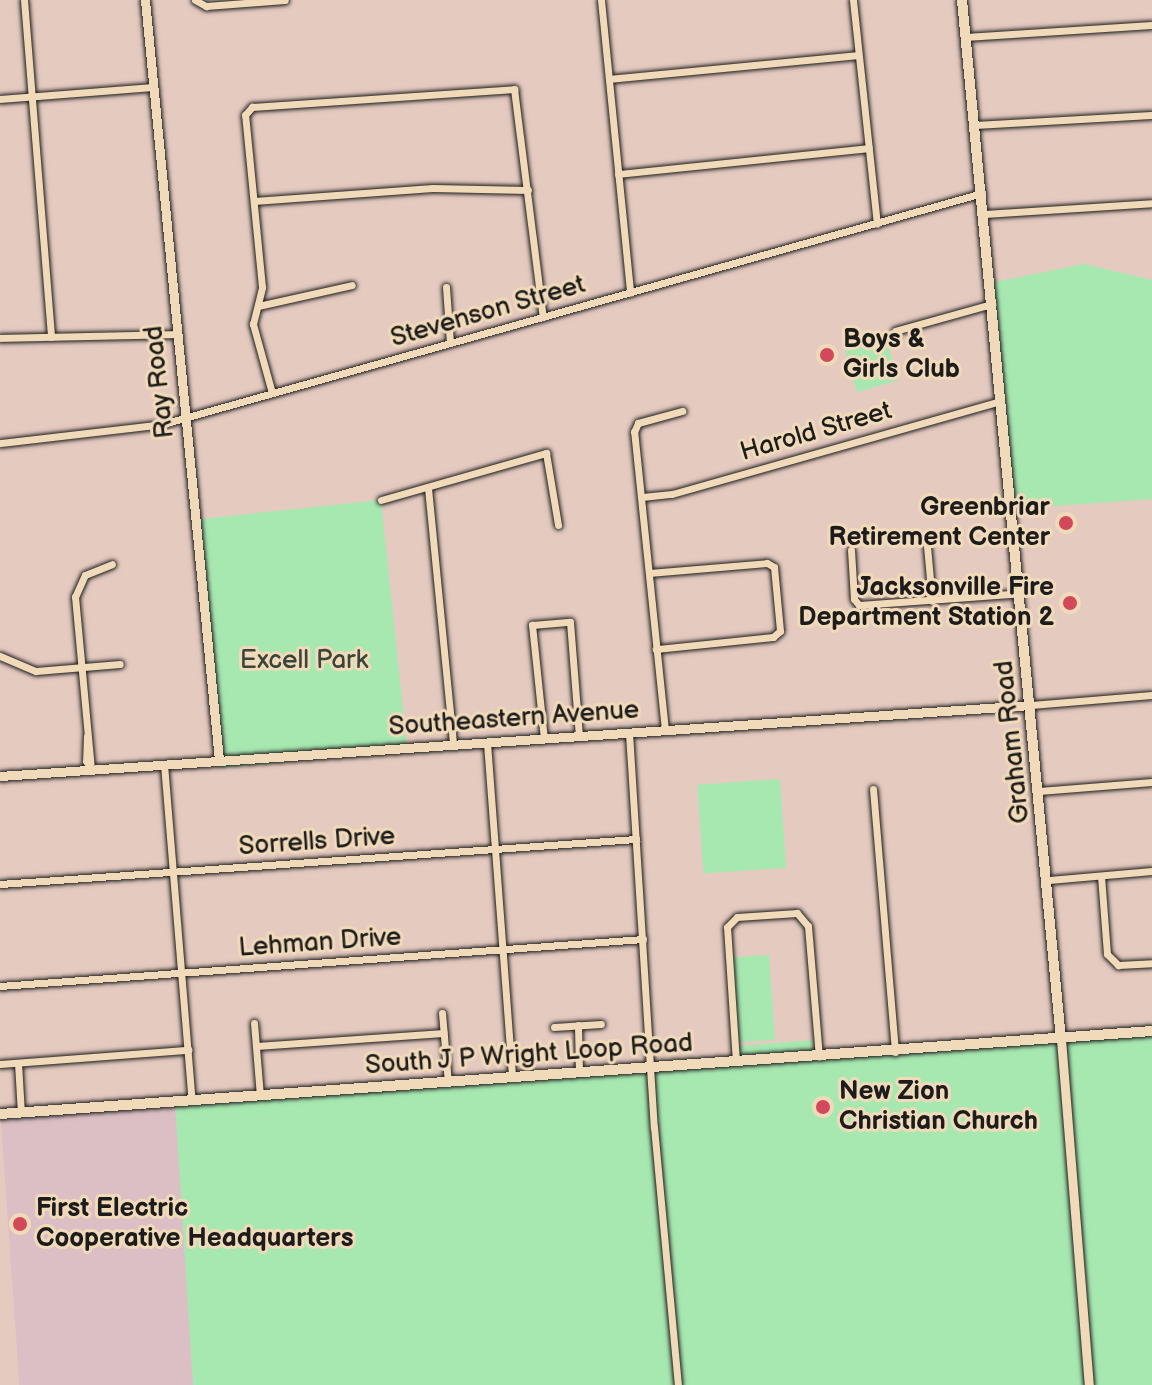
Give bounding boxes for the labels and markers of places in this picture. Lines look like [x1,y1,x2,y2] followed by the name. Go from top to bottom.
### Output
[843,324,960,386] place label: Boys & Girls Club
[818,346,836,364] marker: Boys & Girls Club
[829,492,1050,554] place label: Greenbriar Retirement Center
[1057,514,1075,532] marker: Greenbriar Retirement Center
[798,572,1054,634] place label: Jacksonville Fire Department Station 2
[1061,594,1079,612] marker: Jacksonville Fire Department Station 2
[839,1076,1038,1138] place label: New Zion Christian Church
[814,1098,832,1116] marker: New Zion Christian Church
[36,1193,353,1254] place label: First Electric Cooperative Headquarters
[11,1215,29,1233] marker: First Electric Cooperative Headquarters

